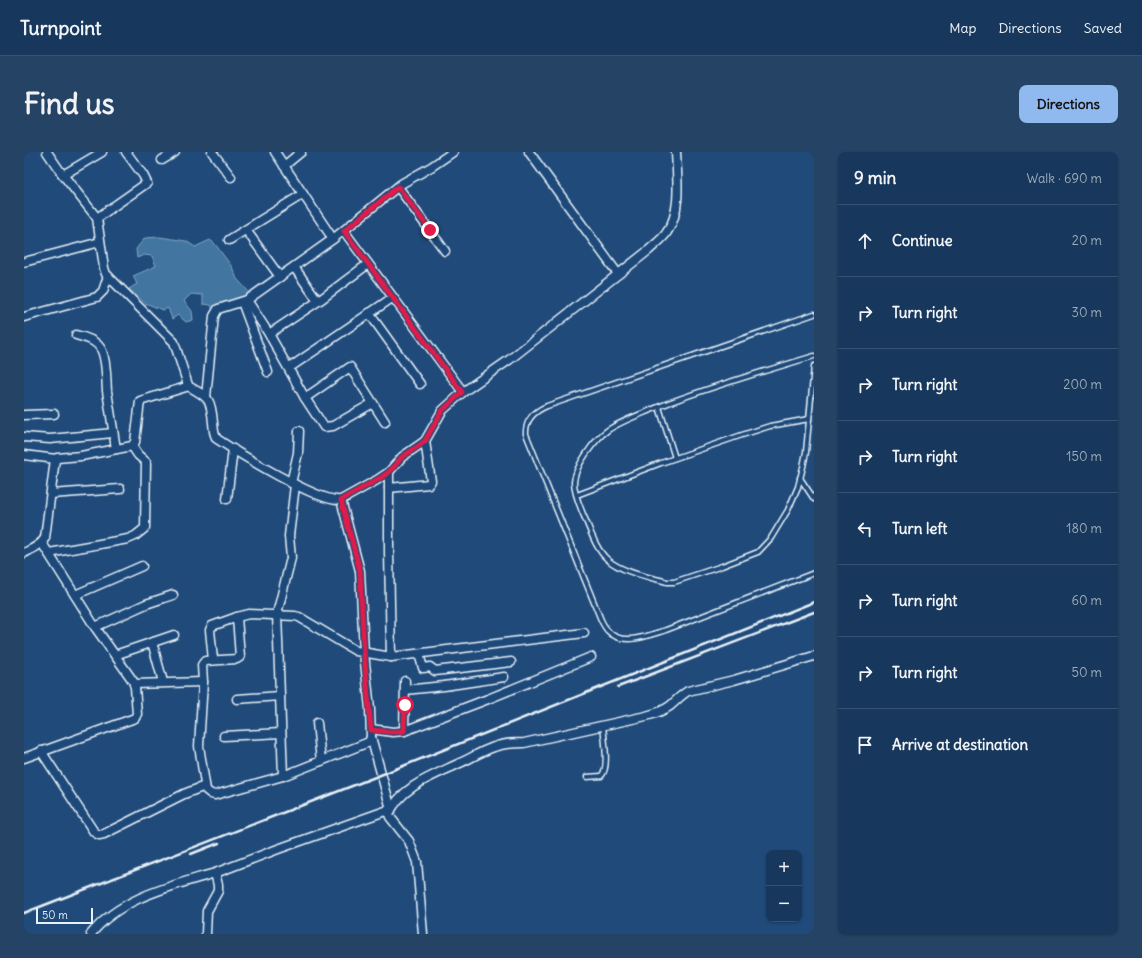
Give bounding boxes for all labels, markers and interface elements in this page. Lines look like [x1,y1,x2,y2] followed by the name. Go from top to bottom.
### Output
[20,16,101,40] text: Turnpoint
[949,19,976,37] text: Map
[998,19,1062,37] text: Directions
[1084,19,1122,37] text: Saved
[1019,85,1118,123] button: Directions
[24,86,115,122] text: Find us
[854,167,896,189] text: 9 min
[1027,170,1102,187] text: Walk · 690 m
[421,221,439,239] route end
[854,230,876,252] icon: ahead
[892,231,953,250] text: Continue
[1072,232,1102,249] text: 20 m
[854,302,876,324] icon: right
[892,303,957,322] text: Turn right
[1072,304,1102,321] text: 30 m
[854,374,876,396] icon: right
[892,375,957,394] text: Turn right
[1063,376,1102,393] text: 200 m
[854,446,876,468] icon: right
[892,447,957,466] text: Turn right
[1066,448,1102,465] text: 150 m
[854,518,876,540] icon: left
[892,519,947,538] text: Turn left
[1066,520,1102,537] text: 180 m
[854,590,876,612] icon: right
[892,591,957,610] text: Turn right
[1071,592,1102,609] text: 60 m
[854,662,876,684] icon: right
[892,663,957,682] text: Turn right
[1071,664,1102,681] text: 50 m
[396,696,414,714] route start
[854,734,876,756] icon: arrive
[892,735,1028,754] text: Arrive at destination
[766,850,802,922] map controls
[766,850,802,886] button: +
[766,886,802,922] button: −
[36,906,93,925] scale bar
[42,908,68,922] text: 50 m

